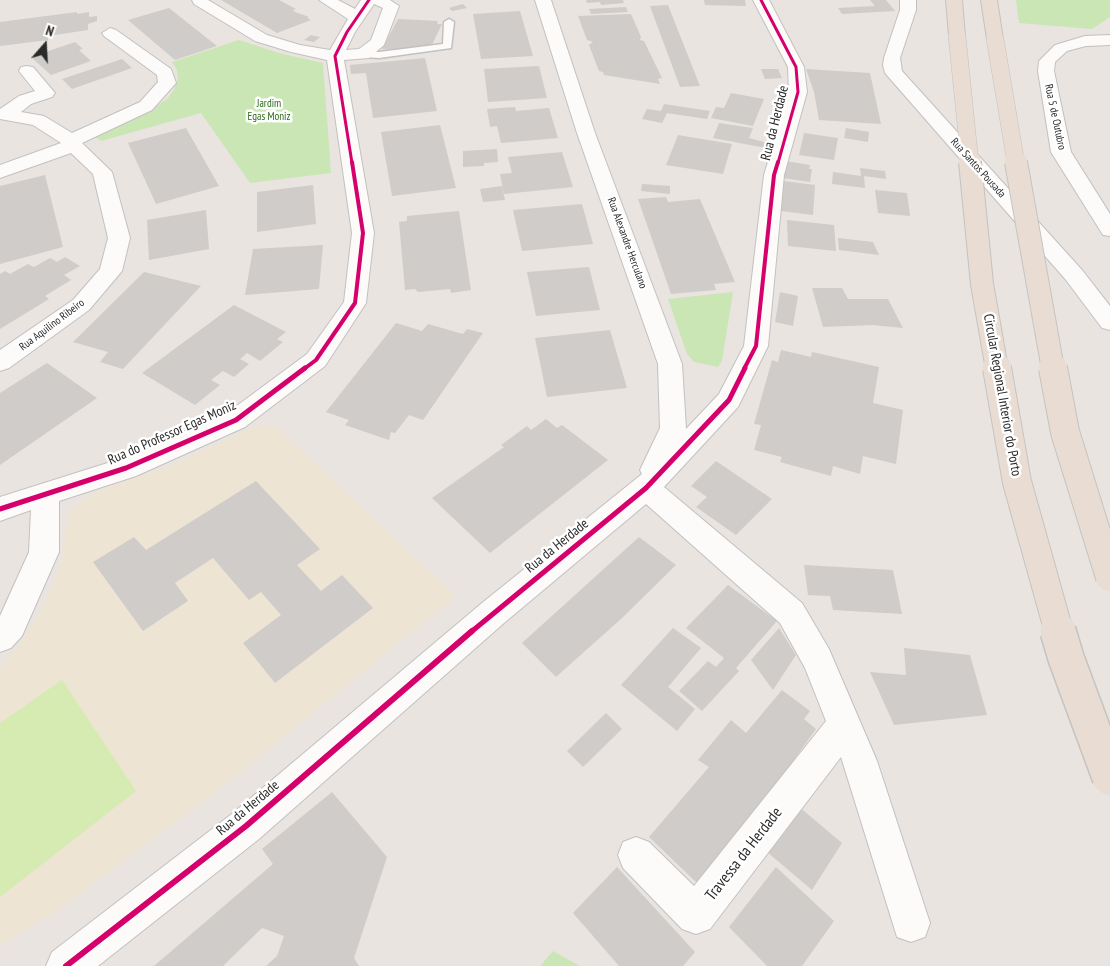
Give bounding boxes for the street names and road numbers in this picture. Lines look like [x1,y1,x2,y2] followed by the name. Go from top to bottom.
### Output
[1042,83,1068,151] street label: Rua 5 de Outubro
[758,84,792,162] street label: Rua da Herdade
[948,135,1008,201] street label: Rua Santos Pousada
[604,196,650,290] street label: Rua Alexandre Herculano
[17,296,87,354] street label: Rua Aquilino Ribeiro
[979,312,1025,478] street label: Circular Regional Interior do Porto
[105,397,239,469] street label: Rua do Professor Egas Moniz
[522,515,592,577] street label: Rua da Herdade
[213,777,283,839] street label: Rua da Herdade
[702,804,786,904] street label: Travessa da Herdade

